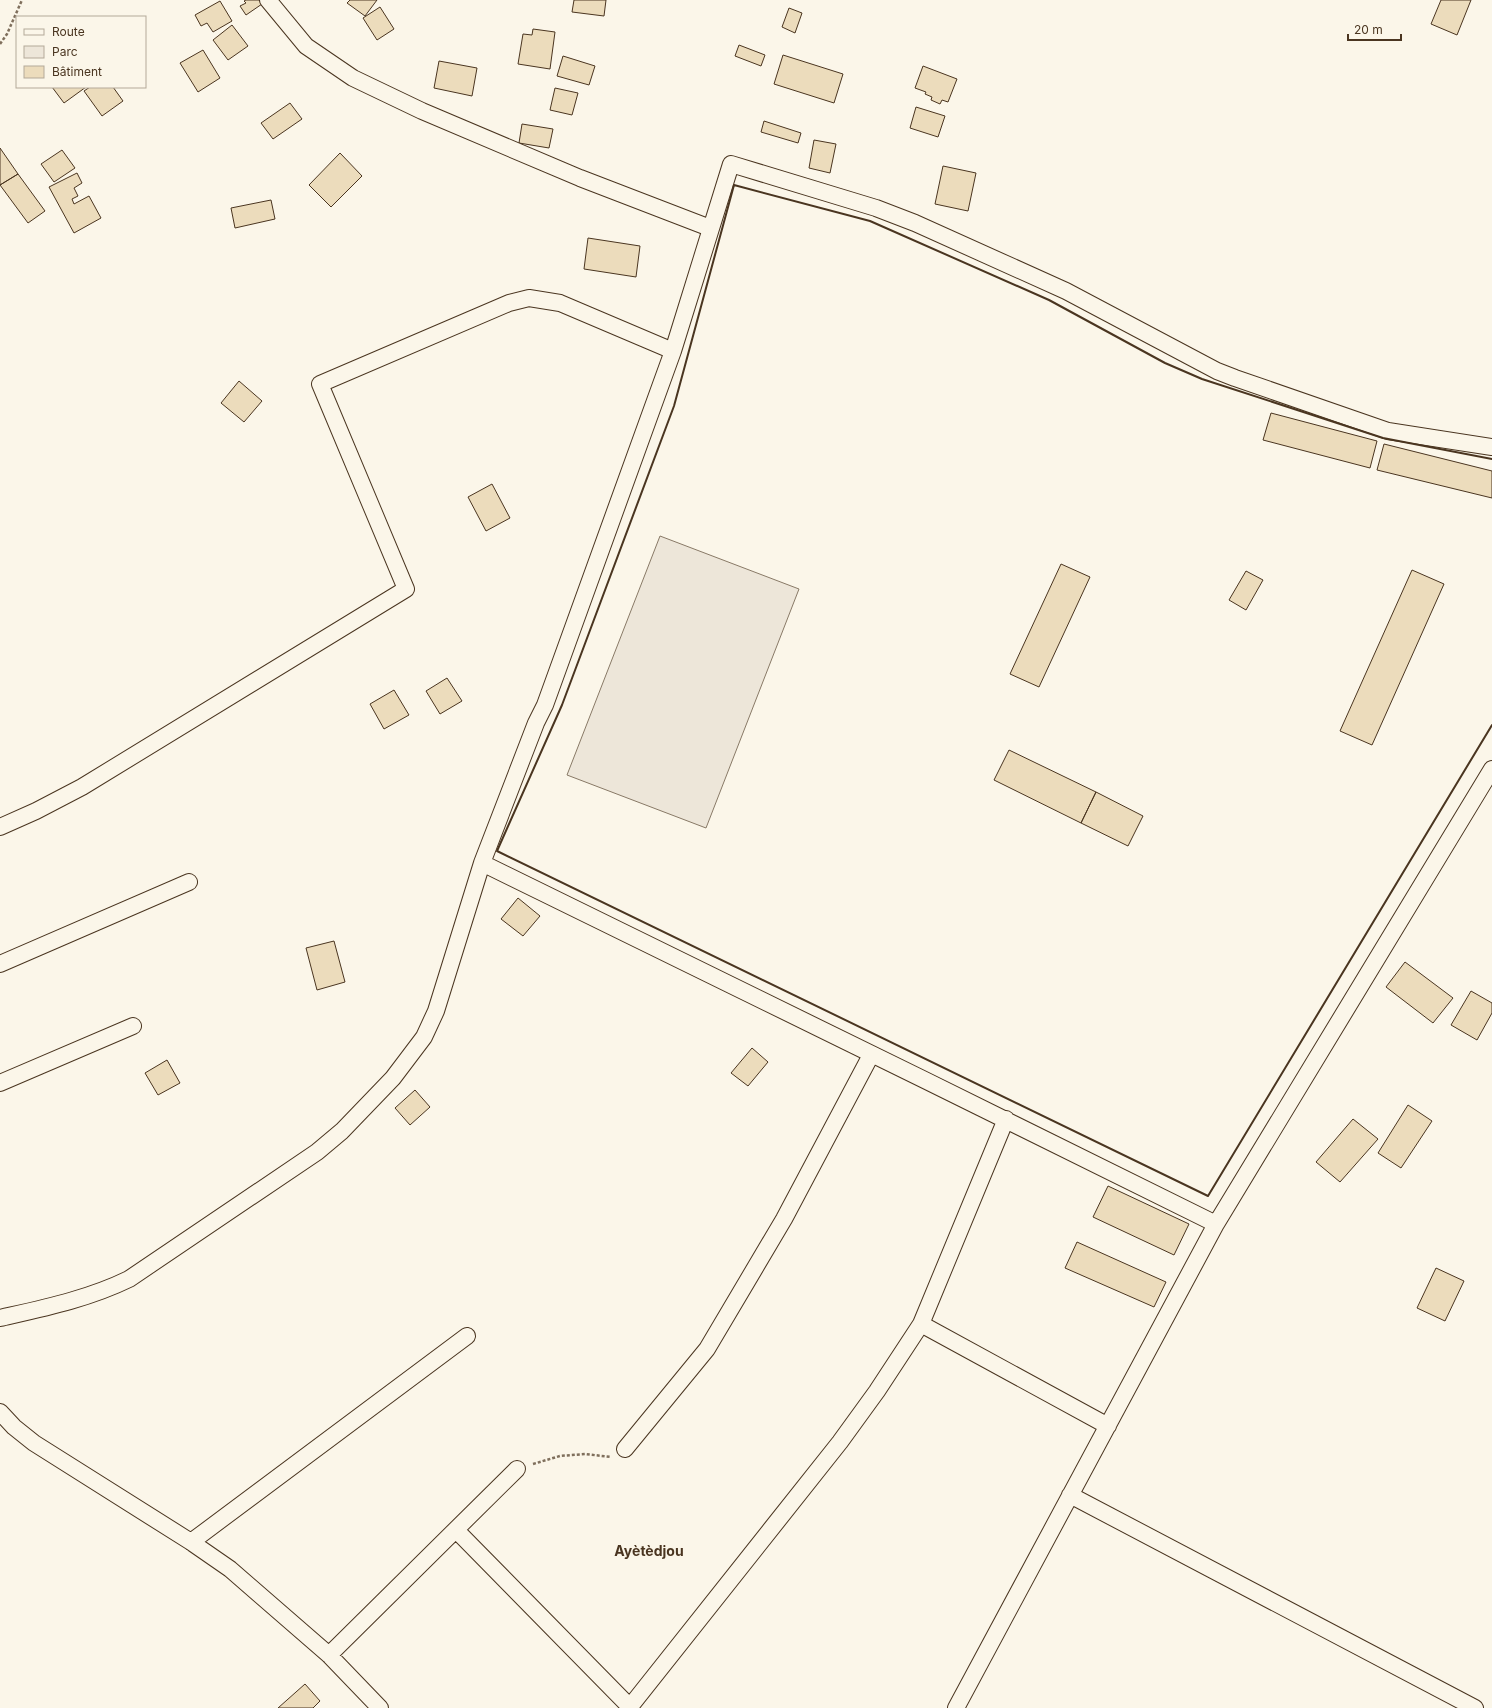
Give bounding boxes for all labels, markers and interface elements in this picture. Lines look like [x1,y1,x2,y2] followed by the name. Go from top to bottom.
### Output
[16,16,146,88] legend
[1348,16,1401,42] scale bar
[1354,22,1383,37] text: 20 m
[52,24,85,39] text: Route
[52,44,78,59] text: Parc
[52,64,102,79] text: Bâtiment
[614,1542,684,1559] district label: Ayètèdjou

